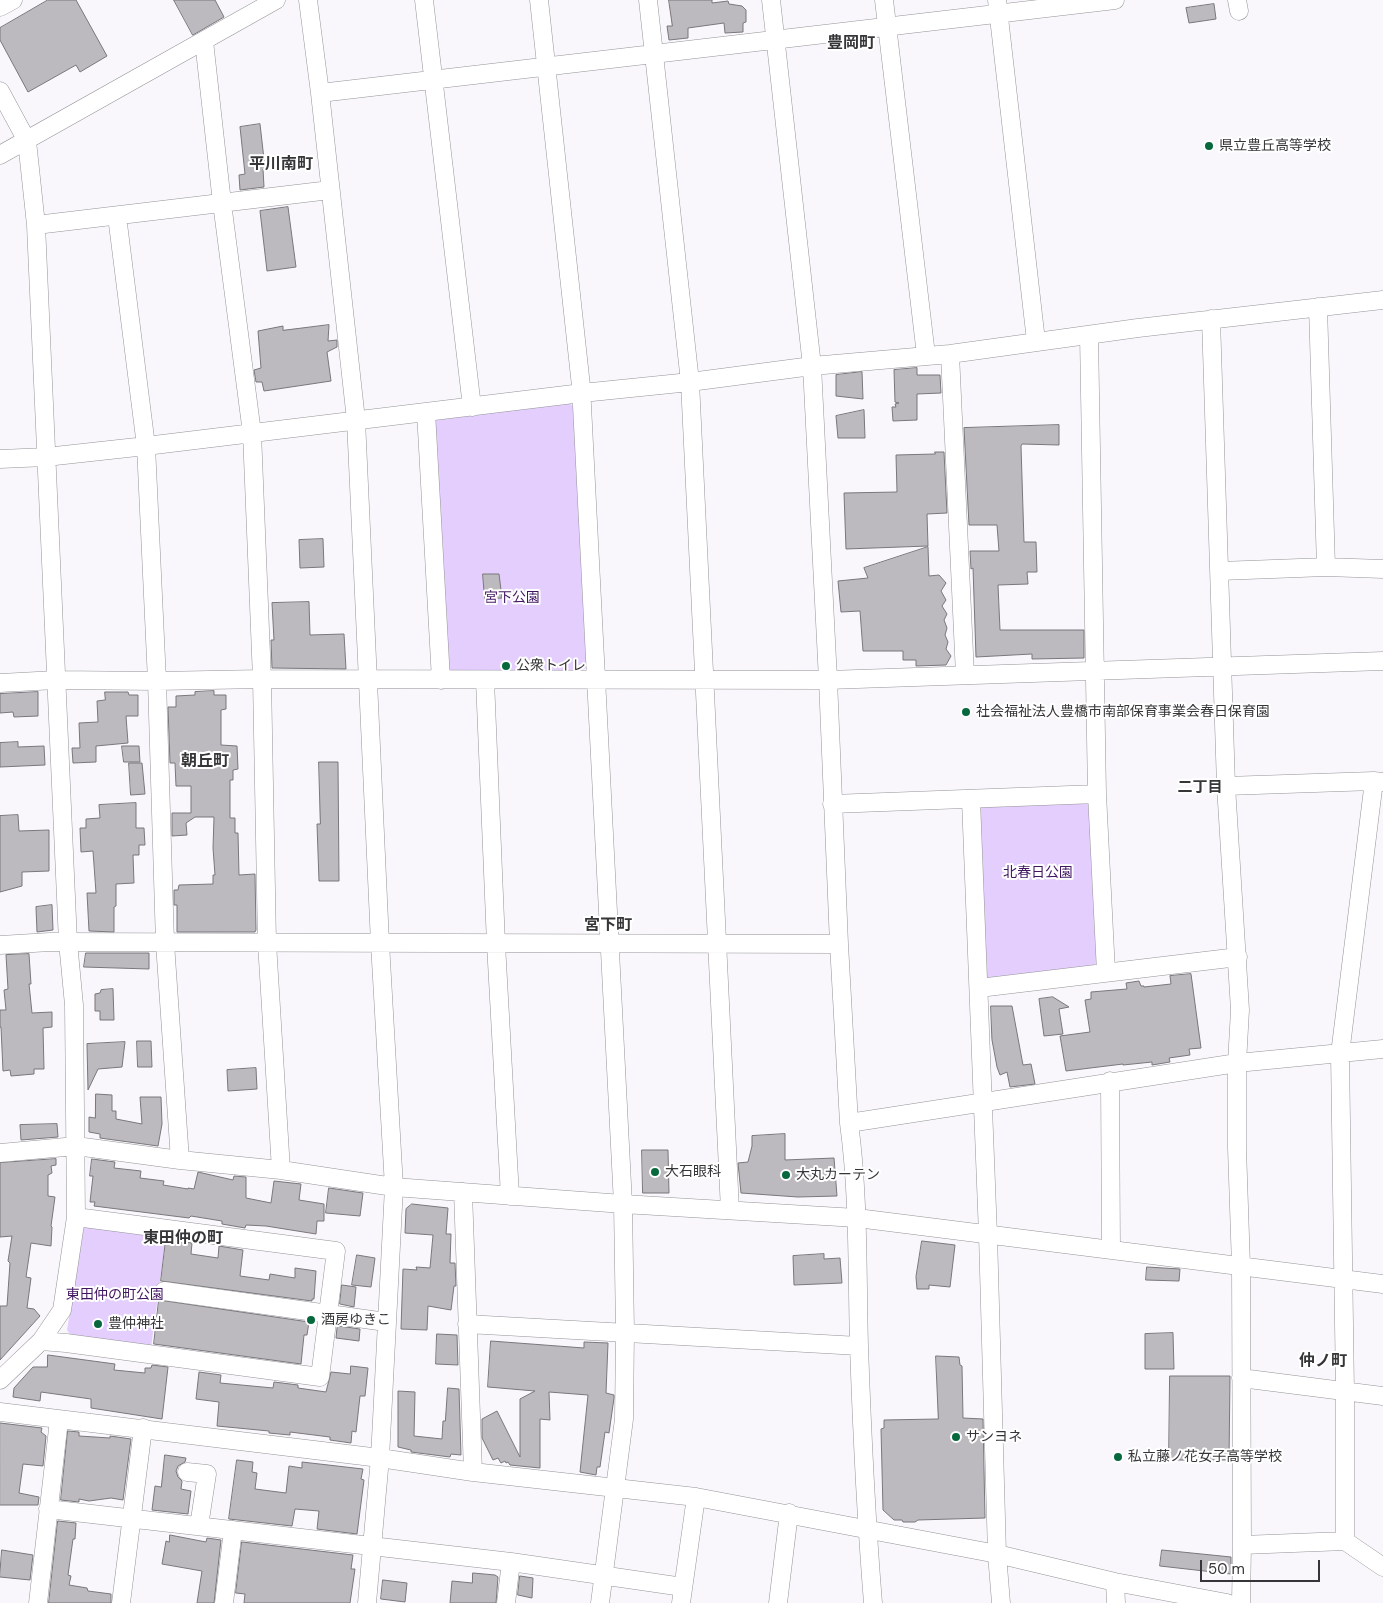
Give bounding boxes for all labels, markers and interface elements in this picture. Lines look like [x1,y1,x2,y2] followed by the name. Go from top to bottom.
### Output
[827,34,875,54] district label: 豊岡町
[1219,138,1331,154] place label: 県立豊丘高等学校
[1203,140,1215,152] marker: 県立豊丘高等学校
[249,155,313,175] district label: 平川南町
[484,590,540,606] park label: 宮下公園
[516,658,586,674] place label: 公衆トイレ
[500,660,512,672] marker: 公衆トイレ
[976,704,1270,720] place label: 社会福祉法人豊橋市南部保育事業会春日保育園
[960,706,972,718] marker: 社会福祉法人豊橋市南部保育事業会春日保育園
[181,752,229,772] district label: 朝丘町
[1178,779,1222,797] district label: 二丁目
[1003,865,1073,881] park label: 北春日公園
[584,916,632,936] district label: 宮下町
[665,1164,721,1180] place label: 大石眼科
[649,1166,661,1178] marker: 大石眼科
[796,1167,880,1183] place label: 大丸カーテン
[780,1169,792,1181] marker: 大丸カーテン
[143,1229,223,1249] district label: 東田仲の町
[66,1287,164,1303] park label: 東田仲の町公園
[321,1312,391,1328] place label: 酒房ゆきこ
[305,1314,317,1326] marker: 酒房ゆきこ
[108,1316,164,1332] place label: 豊仲神社
[92,1318,104,1330] marker: 豊仲神社
[1299,1352,1347,1372] district label: 仲ノ町
[966,1429,1022,1445] place label: サンヨネ
[950,1431,962,1443] marker: サンヨネ
[1128,1449,1282,1465] place label: 私立藤ノ花女子高等学校
[1112,1451,1124,1463] marker: 私立藤ノ花女子高等学校
[1203,1550,1323,1582] scale bar
[1208,1559,1245,1579] text: 50 m

